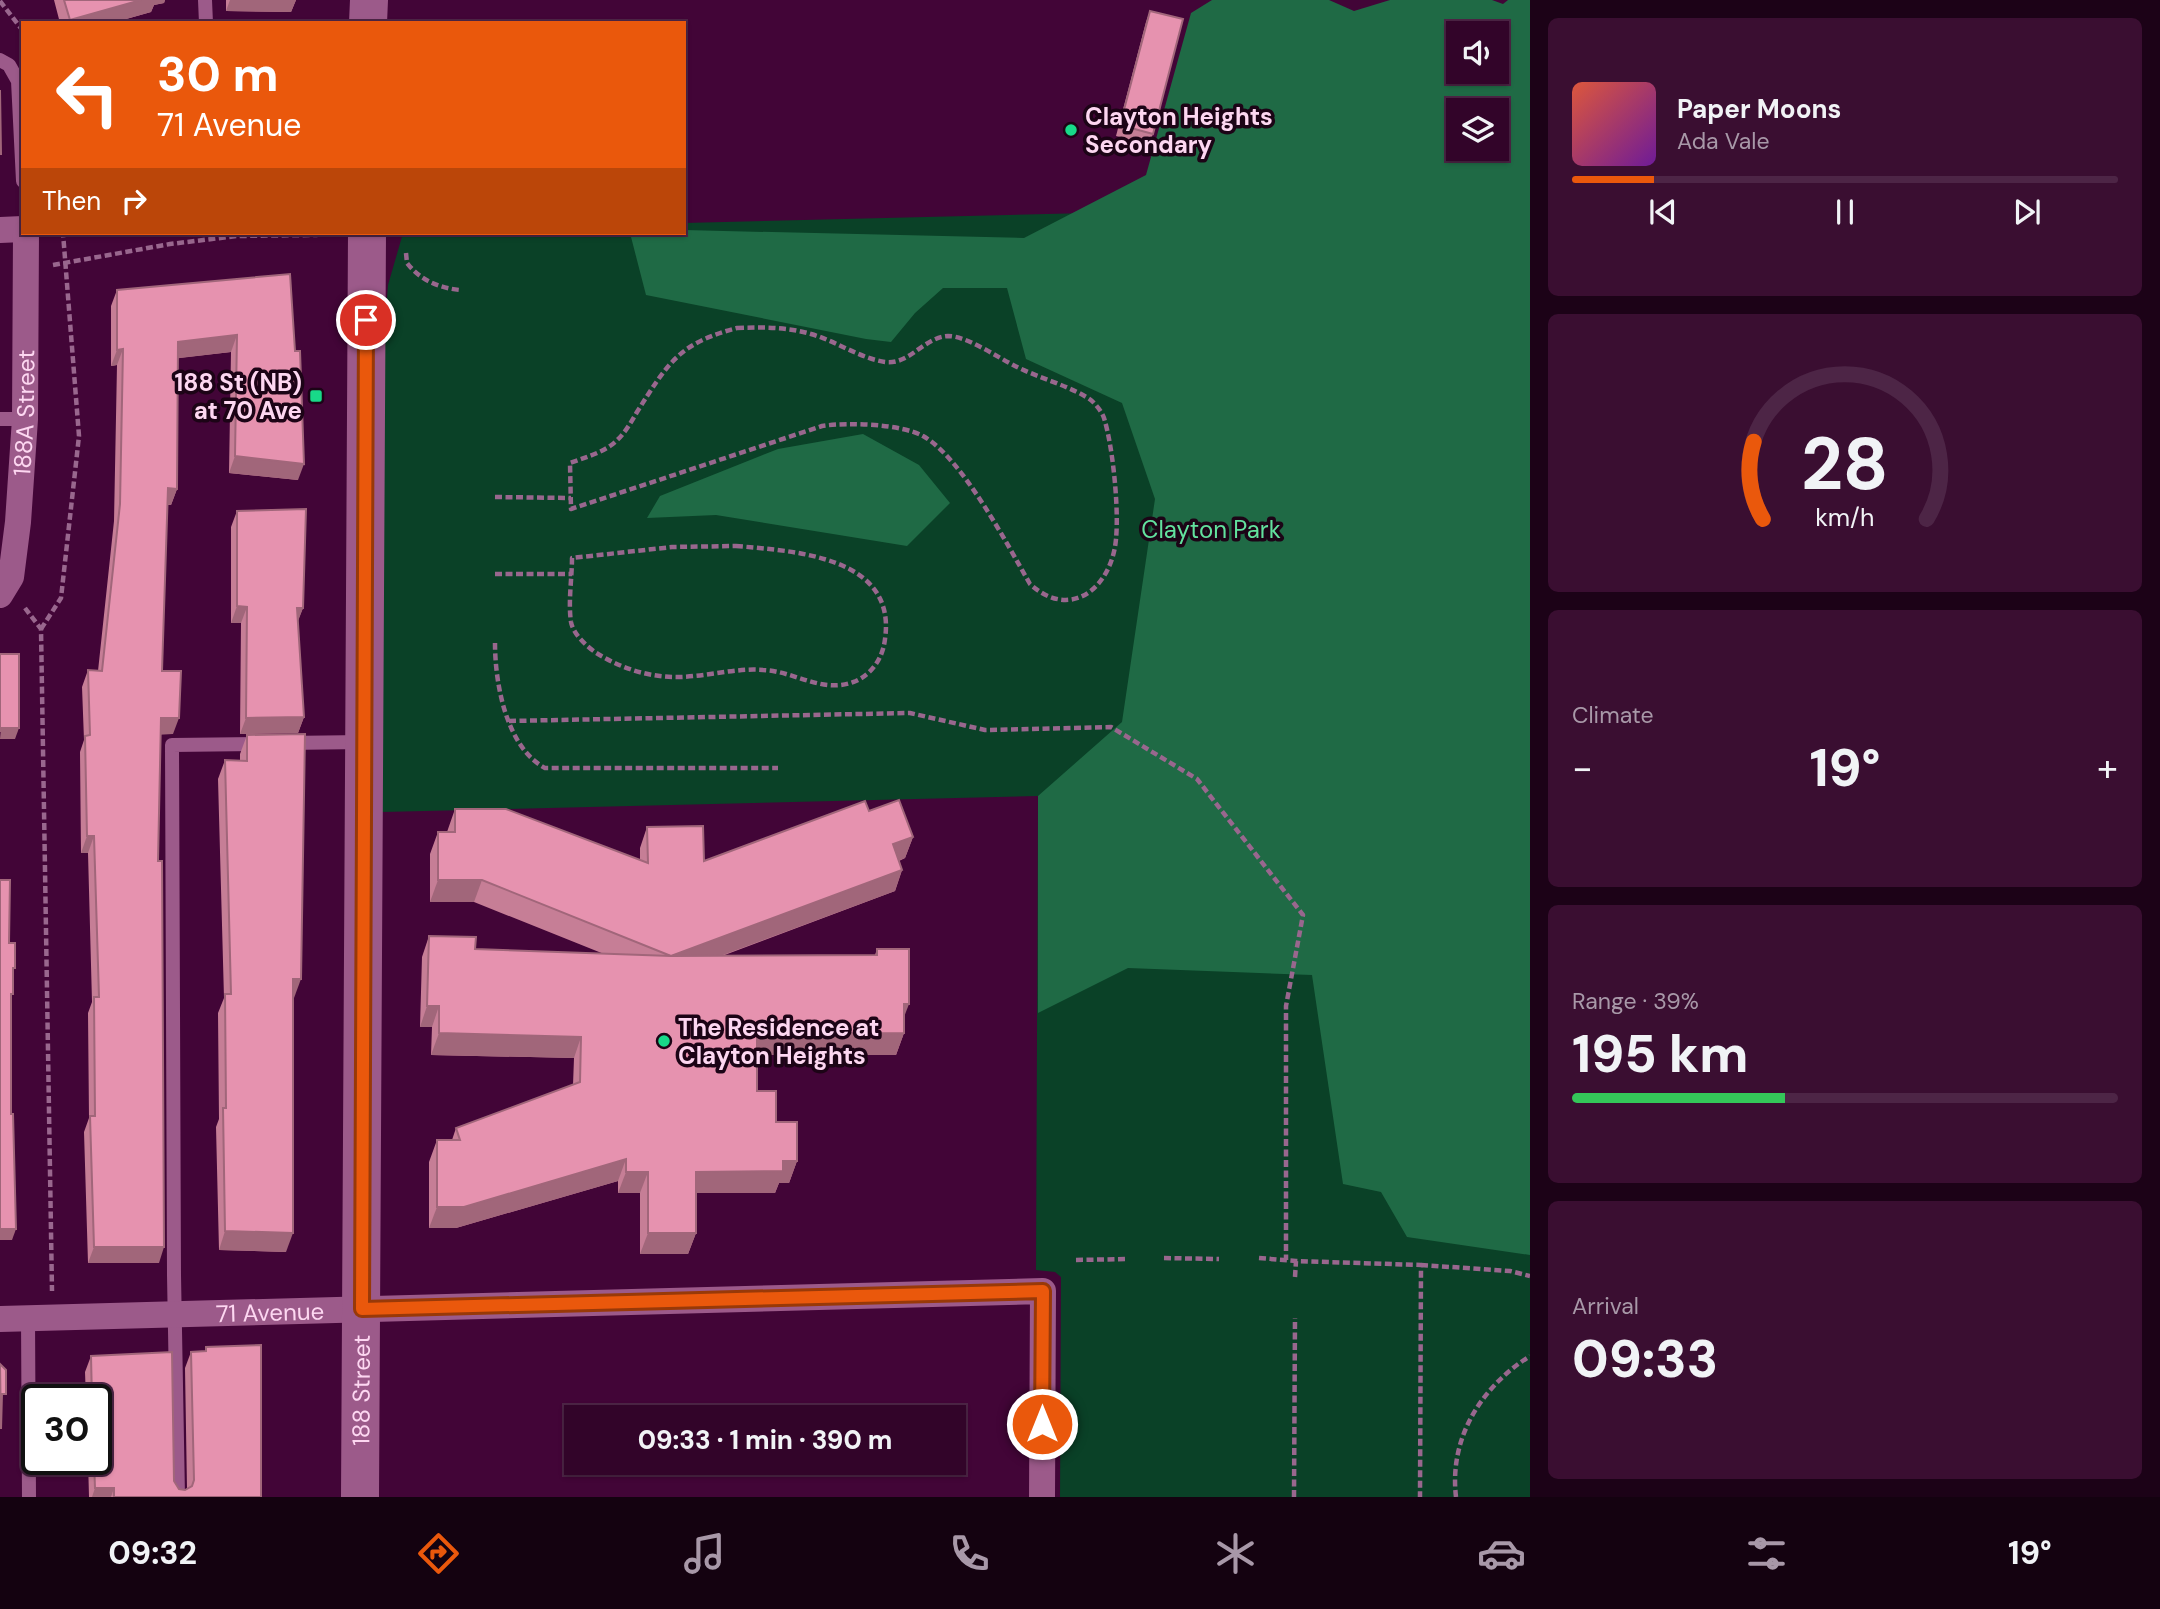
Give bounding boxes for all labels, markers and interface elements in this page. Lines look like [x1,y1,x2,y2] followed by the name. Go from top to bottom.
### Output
[1446,21,1509,161] map controls
[1446,21,1509,84] button: sound
[157,42,279,106] text: 30 m
[42,49,133,140] icon: left
[1677,92,1841,126] text: Paper Moons
[1446,98,1509,161] button: layers
[1085,101,1273,160] place label: Clayton Heights Secondary
[157,104,301,146] text: 71 Avenue
[1063,122,1079,138] marker: Clayton Heights Secondary
[1677,126,1770,156] text: Ada Vale
[115,182,153,220] icon: right
[42,184,101,218] text: Then
[1644,193,1682,231] icon: previous
[1826,193,1864,231] icon: pause
[2008,193,2046,231] icon: next
[336,290,396,350] pin
[347,301,385,339] icon: arrive
[6,350,41,477] street label: 188A Street
[174,367,302,426] place label: 188 St (NB) at 70 Ave
[308,388,324,404] marker: 188 St (NB) at 70 Ave
[1801,417,1889,512] text: 28
[1815,500,1875,533] text: km/h
[1141,514,1281,545] park label: Clayton Park
[1572,700,1654,730] text: Climate
[1809,734,1881,802] text: 19°
[1572,743,1593,793] text: −
[2097,743,2118,793] text: +
[1572,986,1699,1016] text: Range · 39%
[678,1012,879,1071] place label: The Residence at Clayton Heights
[1572,1020,1748,1088] text: 195 km
[656,1033,672,1049] marker: The Residence at Clayton Heights
[1572,1291,1639,1321] text: Arrival
[215,1295,325,1329] street label: 71 Avenue
[1572,1325,1718,1393] text: 09:33
[345,1334,376,1446] street label: 188 Street
[21,1384,112,1475] speed limit sign: 30
[1005,1387,1079,1461] position arrow
[638,1423,892,1457] text: 09:33 · 1 min · 390 m
[414,1529,463,1578] icon: directions
[680,1529,729,1578] icon: music
[945,1529,994,1578] icon: phone
[1211,1529,1260,1578] icon: climate
[1477,1529,1526,1578] icon: car
[1742,1529,1791,1578] icon: filters
[108,1532,197,1574] text: 09:32
[2008,1532,2052,1574] text: 19°

